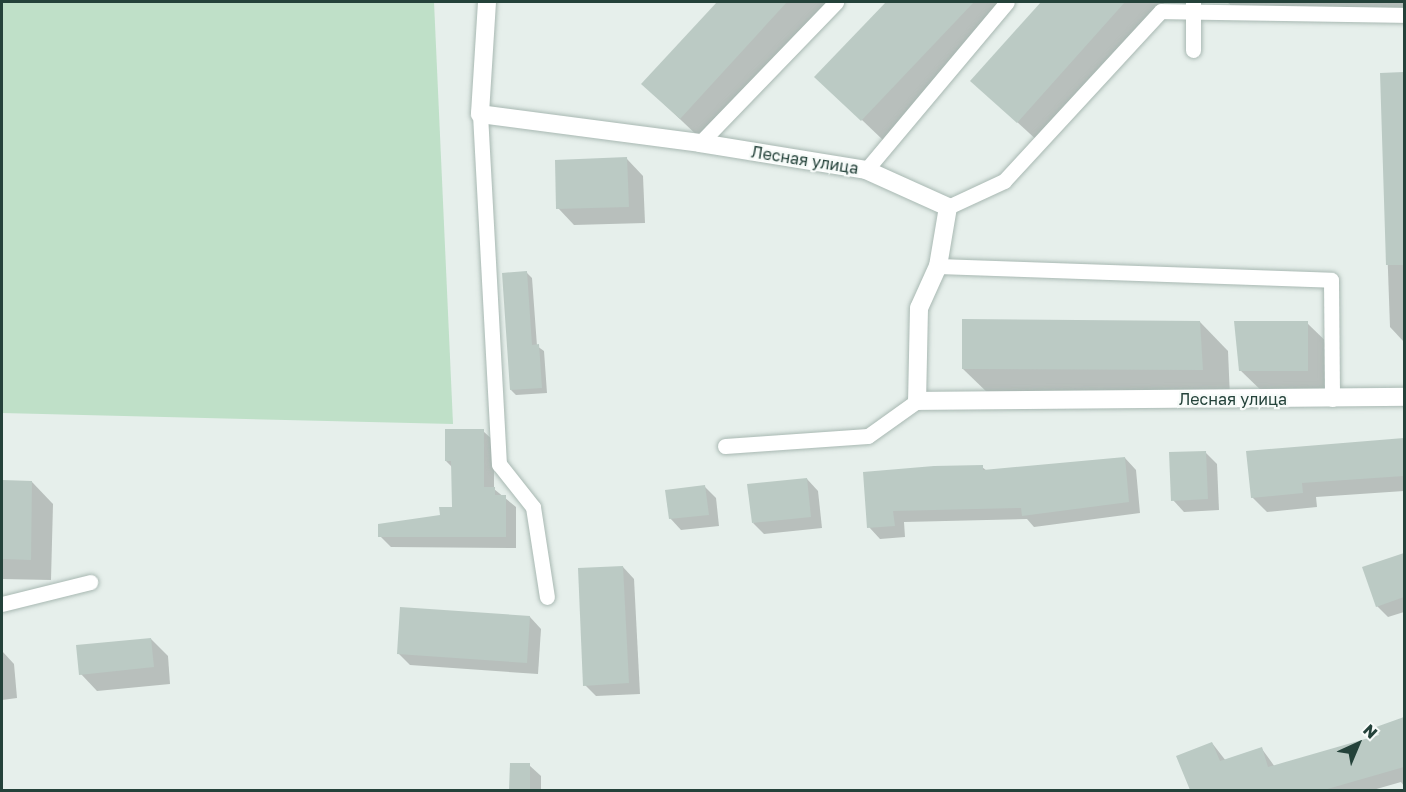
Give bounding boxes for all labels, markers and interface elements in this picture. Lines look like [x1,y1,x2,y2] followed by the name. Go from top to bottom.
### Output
[750,142,860,178] street label: Лесная улица
[1179,389,1287,409] street label: Лесная улица
[1328,714,1388,774] north arrow
[1359,720,1382,742] text: N

